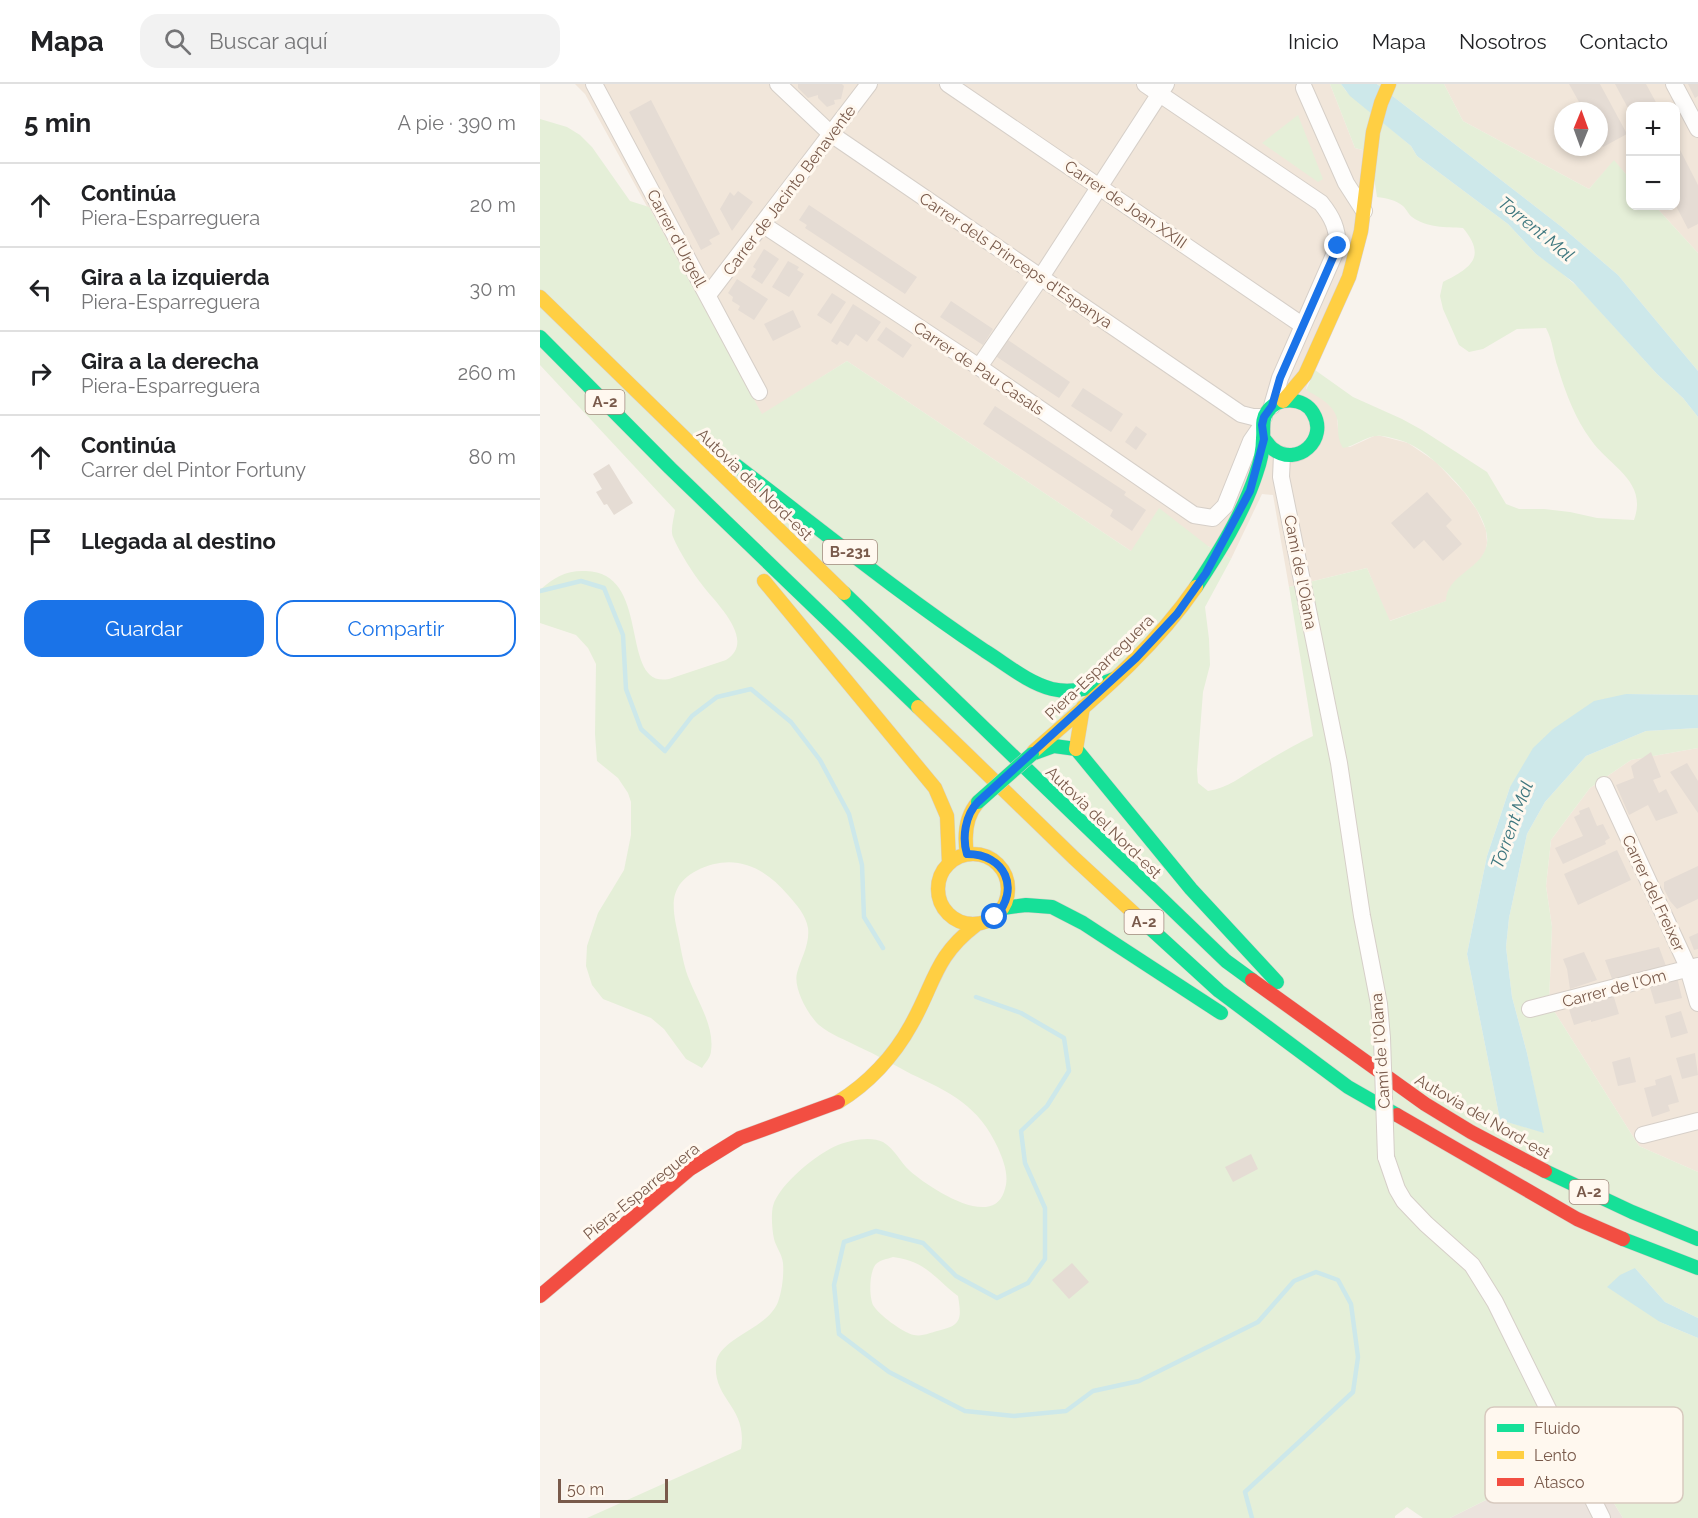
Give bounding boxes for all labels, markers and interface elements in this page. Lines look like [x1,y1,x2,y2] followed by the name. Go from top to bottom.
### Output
[140,14,560,68] search box
[30,25,104,58] text: Mapa
[161,25,194,58] icon: search
[209,28,328,54] text: Buscar aquí
[1288,29,1339,54] text: Inicio
[1372,29,1426,54] text: Mapa
[1459,29,1547,54] text: Nosotros
[1580,29,1668,54] text: Contacto
[719,101,860,279] street label: Carrer de Jacinto Benavente
[1554,102,1608,156] north arrow
[1626,102,1680,210] map controls
[1626,102,1680,156] button: +
[24,108,91,138] text: 5 min
[397,111,516,135] text: A pie · 390 m
[1061,156,1191,252] street label: Carrer de Joan XXIII
[1626,156,1680,210] button: −
[81,180,176,206] text: Continúa
[643,186,711,291] street label: Carrer d'Urgell
[24,189,57,222] icon: ahead
[916,189,1116,332] street label: Carrer dels Princeps d'Espanya
[1494,192,1579,266] water label: Torrent Mal
[470,193,516,217] text: 20 m
[81,206,260,230] text: Piera-Esparreguera
[1324,232,1350,258] route end
[81,264,270,290] text: Gira a la izquierda
[24,273,57,306] icon: left
[470,277,516,301] text: 30 m
[81,290,260,314] text: Piera-Esparreguera
[910,318,1048,419] street label: Carrer de Pau Casals
[81,348,259,374] text: Gira a la derecha
[24,357,57,390] icon: right
[458,361,516,385] text: 260 m
[81,374,260,398] text: Piera-Esparreguera
[586,390,624,414] road number: A-2
[693,424,817,545] street label: Autovia del Nord-est
[81,432,176,458] text: Continúa
[24,441,57,474] icon: ahead
[468,445,516,469] text: 80 m
[81,458,306,482] text: Carrer del Pintor Fortuny
[1280,513,1321,631] street label: Camí de l'Olana
[24,525,57,558] icon: arrive
[81,528,276,554] text: Llegada al destino
[823,540,877,564] road number: B-231
[24,600,264,657] button: Guardar
[276,600,516,657] button: Compartir
[1041,611,1158,724] street label: Piera-Esparreguera
[1042,762,1166,883] street label: Autovia del Nord-est
[1486,778,1537,871] water label: Torrent Mal
[1618,832,1689,955] street label: Carrer del Freixer
[981,903,1007,929] route start
[1124,910,1164,934] road number: A-2
[1560,965,1668,1011] street label: Carrer de l'Om
[1367,993,1394,1109] street label: Camí de l'Olana
[1412,1070,1554,1163] street label: Autovia del Nord-est
[580,1139,703,1244] street label: Piera-Esparreguera
[1570,1180,1608,1204] road number: A-2
[1485,1407,1683,1503] legend
[1534,1419,1580,1438] text: Fluido
[1534,1446,1577,1465] text: Lento
[1534,1473,1585,1492] text: Atasco
[558,1476,668,1504] scale bar
[567,1480,604,1499] text: 50 m

